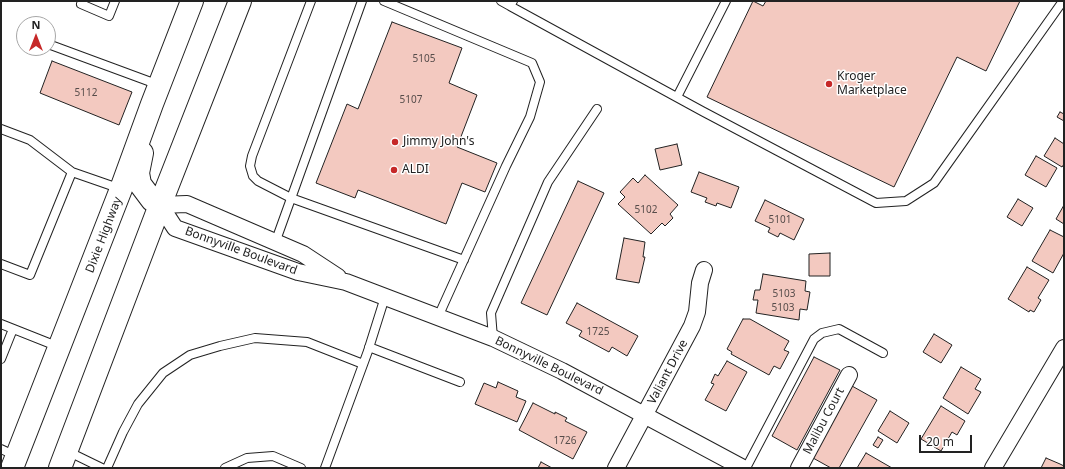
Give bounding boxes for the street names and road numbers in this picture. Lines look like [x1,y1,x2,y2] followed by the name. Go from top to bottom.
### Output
[83,195,125,275] street label: Dixie Highway
[183,224,299,278] street label: Bonnyville Boulevard
[493,334,605,398] street label: Bonnyville Boulevard
[645,337,691,407] street label: Valiant Drive
[800,385,848,457] street label: Malibu Court

